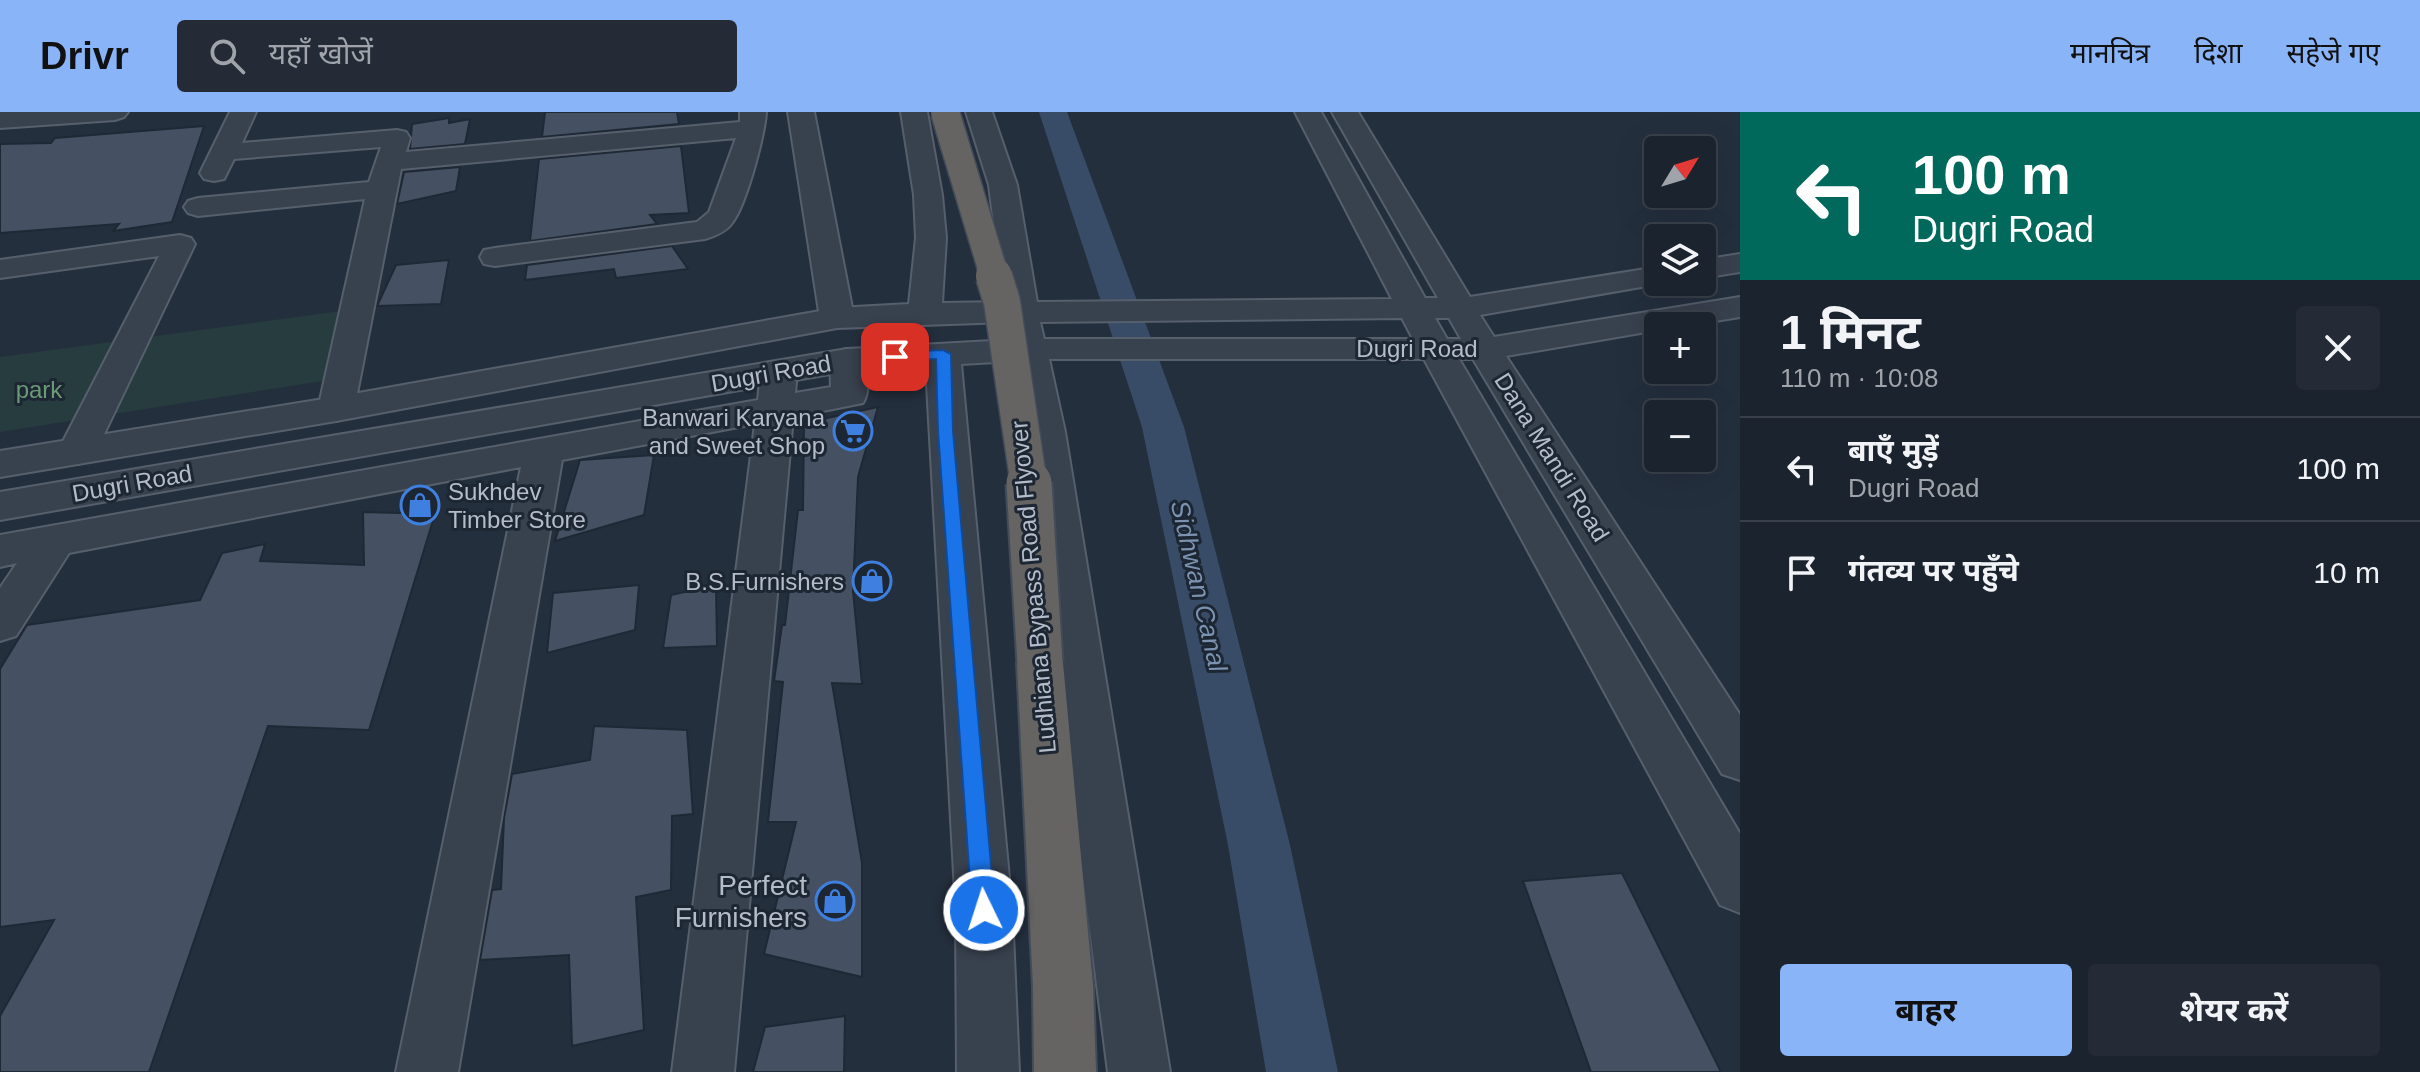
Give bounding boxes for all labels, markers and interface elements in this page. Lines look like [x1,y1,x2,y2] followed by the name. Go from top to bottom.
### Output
[177,20,737,92] search box
[205,34,249,78] icon: search
[40,35,129,77] text: Drivr
[269,37,373,70] text: यहाँ खोजें
[2070,38,2150,69] text: मानचित्र
[2194,38,2242,69] text: दिशा
[2286,38,2380,69] text: सहेजे गए
[1644,136,1716,208] north arrow
[1644,136,1716,472] map controls
[1912,143,2071,206] text: 100 m
[1780,144,1884,248] icon: left
[1912,209,2094,250] text: Dugri Road
[1644,224,1716,296] button: layers
[1780,306,1921,359] text: 1 मिनट
[2296,306,2380,390] button: close
[1644,312,1716,384] button: +
[861,323,929,391] pin
[873,335,917,379] icon: arrive
[1356,335,1478,362] street label: Dugri Road
[709,349,833,397] street label: Dugri Road
[1780,363,1939,393] text: 110 m · 10:08
[1489,368,1615,546] street label: Dana Mandi Road
[16,376,63,403] park label: park
[1644,400,1716,472] button: −
[642,404,826,459] place label: Banwari Karyana and Sweet Shop
[832,410,874,452] supermarket icon: Banwari Karyana and Sweet Shop
[1005,420,1061,754] street label: Ludhiana Bypass Road Flyover
[1848,434,1939,467] text: बाएँ मुड़ें
[1780,447,1824,491] icon: left
[2297,452,2380,485] text: 100 m
[70,459,194,507] street label: Dugri Road
[1848,473,1980,503] text: Dugri Road
[448,478,586,533] place label: Sukhdev Timber Store
[399,484,441,526] shop icon: Sukhdev Timber Store
[1165,497,1234,676] water label: Sidhwan Canal
[1780,551,1824,595] icon: arrive
[1848,554,2019,587] text: गंतव्य पर पहुँचे
[2313,556,2380,589] text: 10 m
[851,560,893,602] shop icon: B.S.Furnishers
[685,568,844,595] place label: B.S.Furnishers
[942,868,1026,952] position arrow
[675,870,807,933] place label: Perfect Furnishers
[814,880,856,922] shop icon: Perfect Furnishers
[1780,964,2072,1056] button: बाहर
[2088,964,2380,1056] button: शेयर करें

